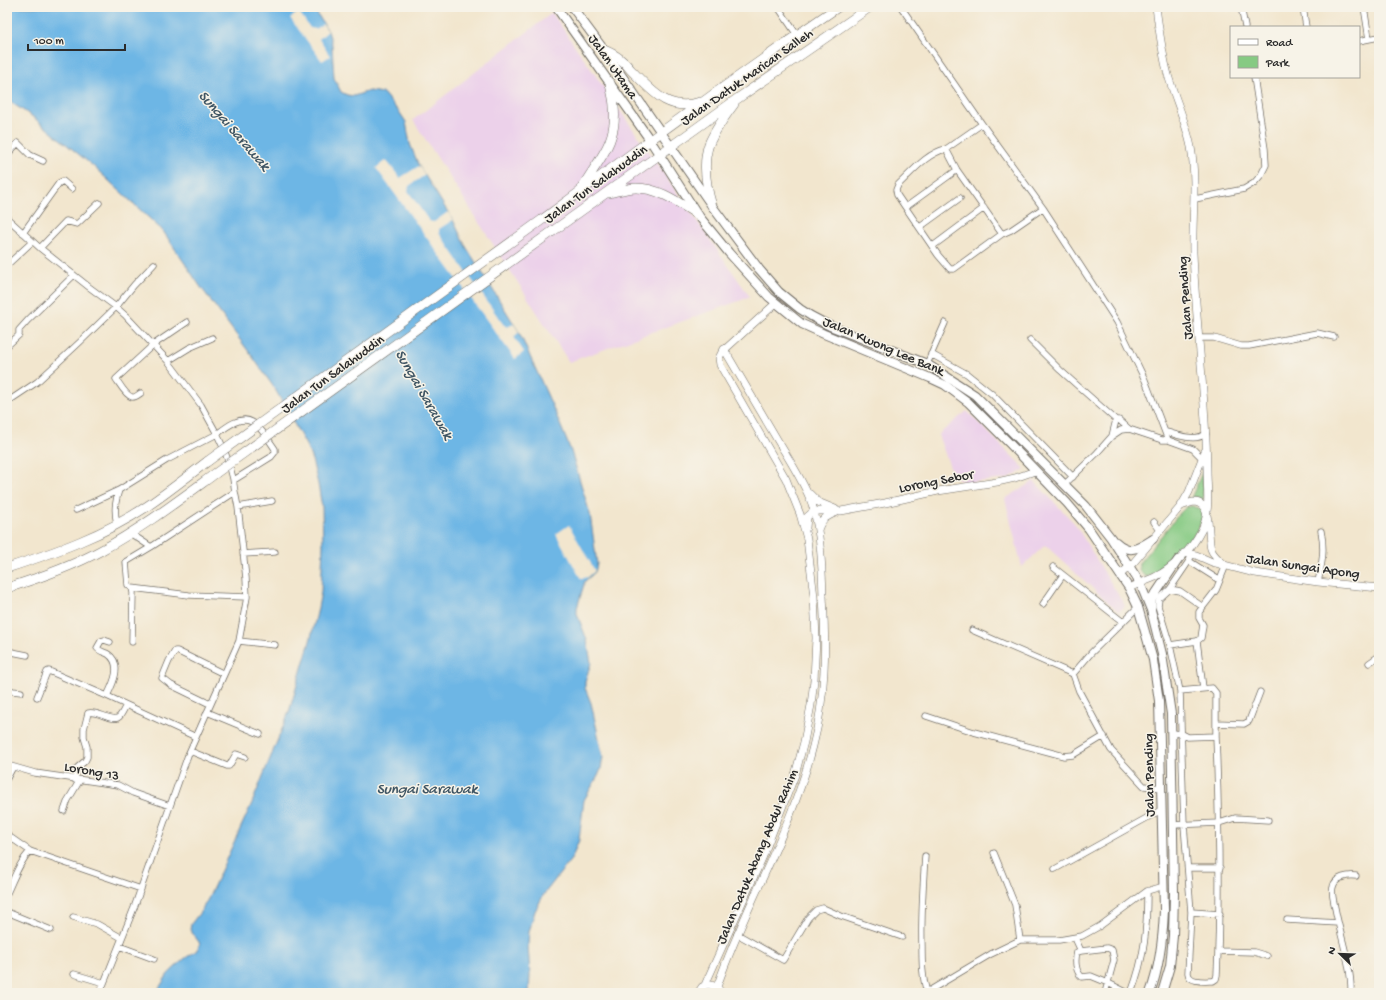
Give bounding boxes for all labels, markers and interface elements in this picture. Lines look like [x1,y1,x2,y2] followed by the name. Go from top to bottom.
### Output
[28,26,125,52] scale bar
[678,26,817,130] street label: Jalan Datuk Marican Salleh
[1230,26,1360,78] legend
[583,32,641,104] street label: Jalan Utama
[33,35,64,49] text: 100 m
[1266,37,1293,51] text: Road
[1265,57,1291,71] text: Park
[194,88,274,176] water label: Sungai Sarawak
[542,142,652,228] street label: Jalan Tun Salahuddin
[1175,256,1198,340] street label: Jalan Pending
[820,314,948,381] street label: Jalan Kwong Lee Bank
[279,332,389,418] street label: Jalan Tun Salahuddin
[390,347,457,444] water label: Sungai Sarawak
[898,467,976,498] street label: Lorong Sebor
[1245,551,1361,584] street label: Jalan Sungai Apong
[1141,733,1160,817] street label: Jalan Pending
[63,759,120,786] street label: Lorong 13
[714,767,803,947] street label: Jalan Datuk Abang Abdul Rahim
[377,781,478,799] water label: Sungai Sarawak
[1320,934,1360,974] north arrow
[1326,945,1340,957] text: N

